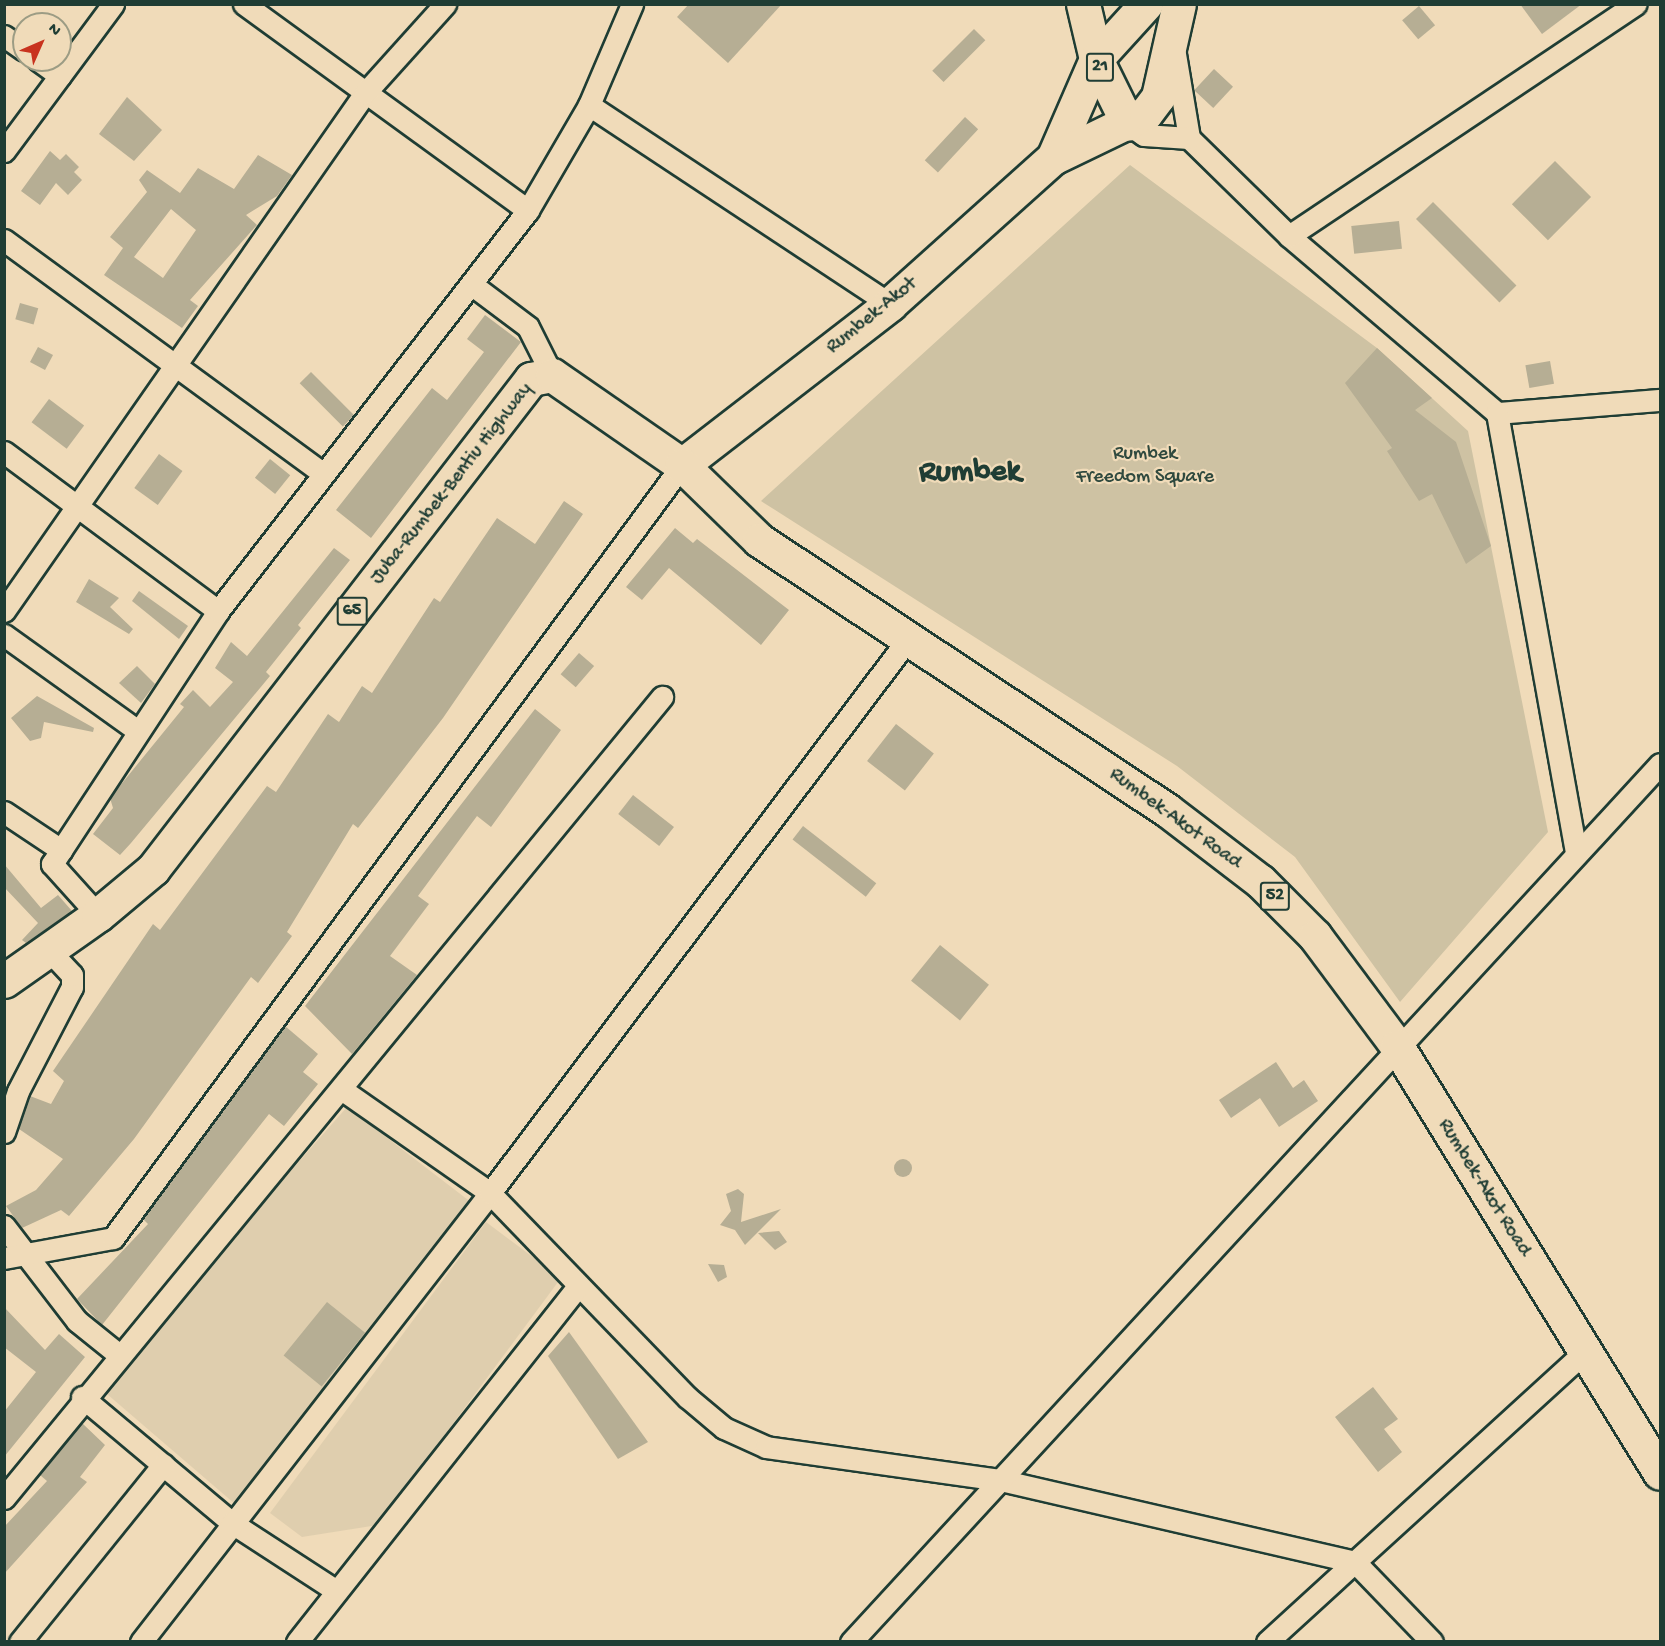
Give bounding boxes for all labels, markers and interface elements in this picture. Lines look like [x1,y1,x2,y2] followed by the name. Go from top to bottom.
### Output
[12,12,72,72] north arrow
[43,20,64,41] text: N
[1085,52,1115,82] road number: 21
[822,272,922,360] street label: Rumbek-Akot
[366,378,538,590] street label: Juba-Rumbek-Bentiu Highway
[1076,443,1214,490] park label: Rumbek Freedom Square
[919,454,1021,492] district label: Rumbek
[336,596,368,626] road number: 65
[1104,763,1246,875] street label: Rumbek-Akot Road
[1258,881,1292,911] road number: 52
[1432,1115,1536,1261] street label: Rumbek-Akot Road

